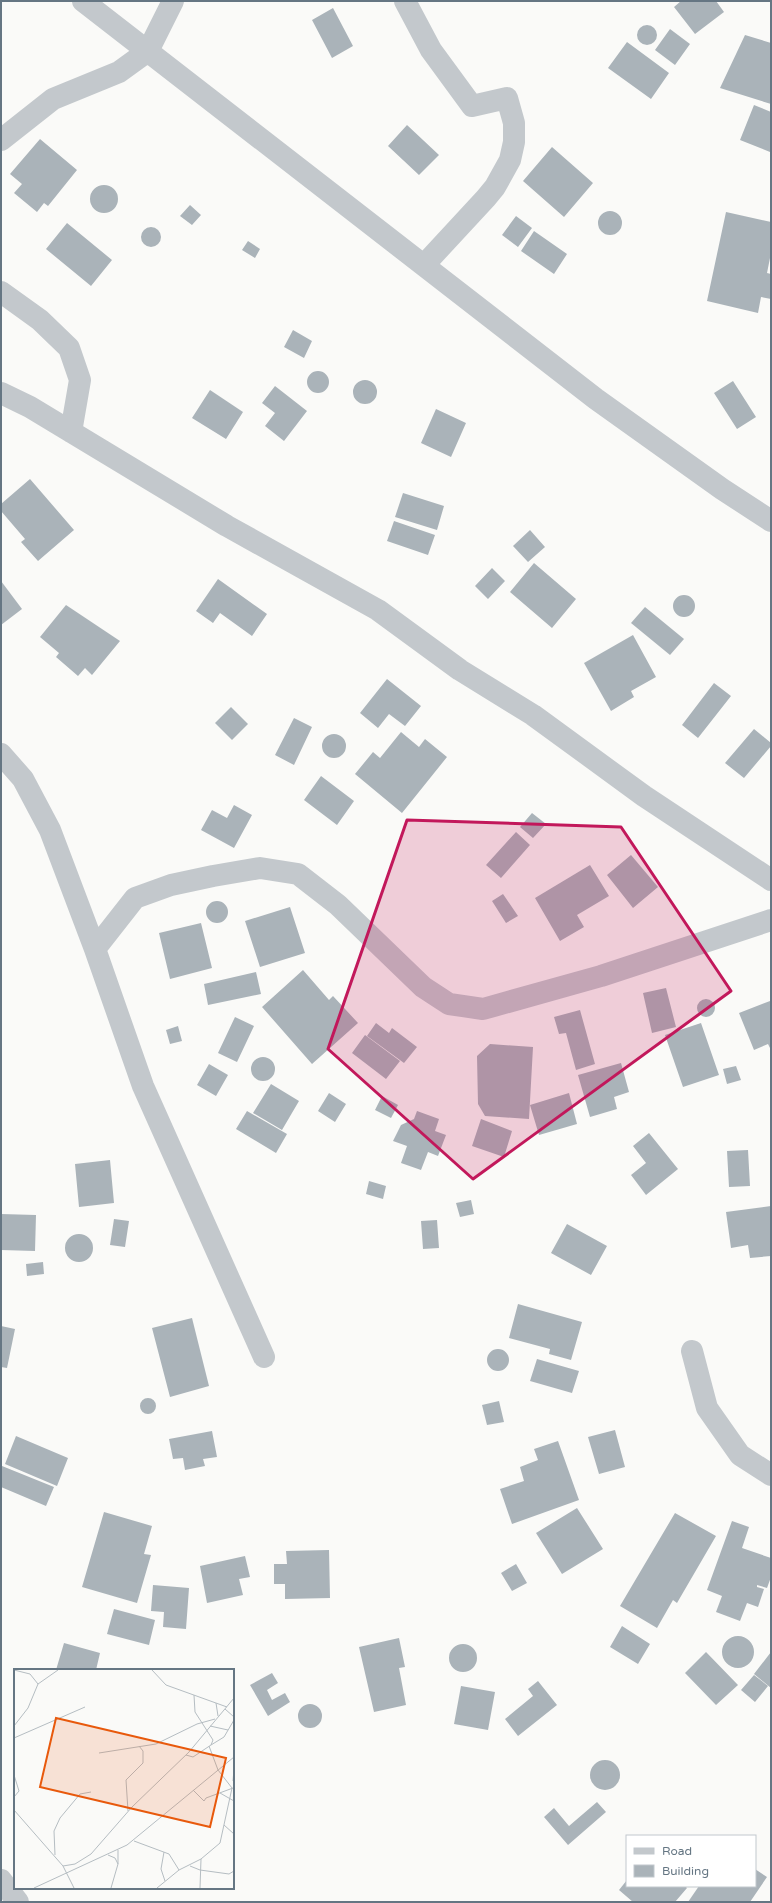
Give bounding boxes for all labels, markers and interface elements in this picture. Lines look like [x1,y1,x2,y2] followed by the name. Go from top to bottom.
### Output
[14,1669,234,1889] inset map
[626,1835,756,1887] legend
[662,1844,692,1858] text: Road
[662,1864,709,1878] text: Building

